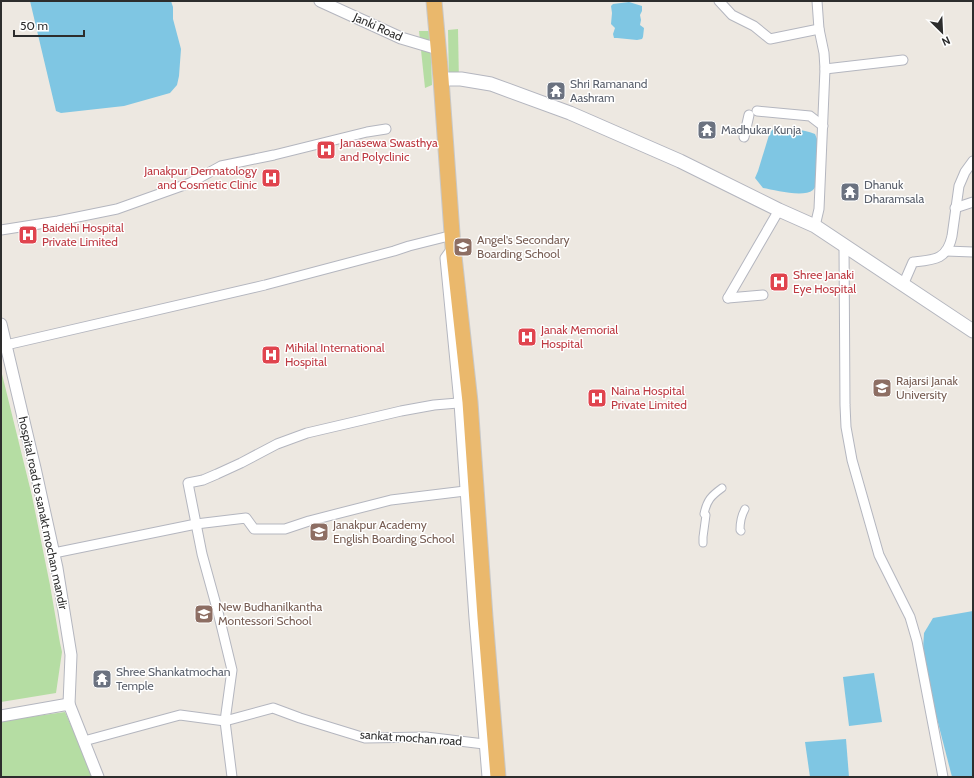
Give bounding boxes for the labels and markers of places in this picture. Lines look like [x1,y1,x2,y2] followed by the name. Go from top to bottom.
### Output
[570,76,648,105] place label: Shri Ramanand Aashram
[545,80,567,102] temple icon: Shri Ramanand Aashram
[696,119,718,141] temple icon: Madhukar Kunja
[721,122,801,137] place label: Madhukar Kunja
[339,135,438,164] place label: Janasewa Swasthya and Polyclinic
[315,139,337,161] hospital icon: Janasewa Swasthya and Polyclinic
[143,163,258,192] place label: Janakpur Dermatology and Cosmetic Clinic
[260,167,282,189] hospital icon: Janakpur Dermatology and Cosmetic Clinic
[864,177,924,206] place label: Dhanuk Dharamsala
[839,181,861,203] temple icon: Dhanuk Dharamsala
[42,220,124,249] place label: Baidehi Hospital Private Limited
[17,224,39,246] hospital icon: Baidehi Hospital Private Limited
[477,232,570,261] place label: Angel's Secondary Boarding School
[452,236,474,258] school or university icon: Angel's Secondary Boarding School
[793,267,856,296] place label: Shree Janaki Eye Hospital
[768,271,790,293] hospital icon: Shree Janaki Eye Hospital
[540,322,618,351] place label: Janak Memorial Hospital
[516,326,538,348] hospital icon: Janak Memorial Hospital
[285,340,385,369] place label: Mihilal International Hospital
[260,344,282,366] hospital icon: Mihilal International Hospital
[896,373,958,402] place label: Rajarsi Janak University
[871,377,893,399] school or university icon: Rajarsi Janak University
[611,383,687,412] place label: Naina Hospital Private Limited
[586,387,608,409] hospital icon: Naina Hospital Private Limited
[332,517,455,546] place label: Janakpur Academy English Boarding School
[308,521,330,543] school or university icon: Janakpur Academy English Boarding School
[218,599,322,628] place label: New Budhanilkantha Montessori School
[193,603,215,625] school or university icon: New Budhanilkantha Montessori School
[116,664,231,693] place label: Shree Shankatmochan Temple
[91,668,113,690] temple icon: Shree Shankatmochan Temple

